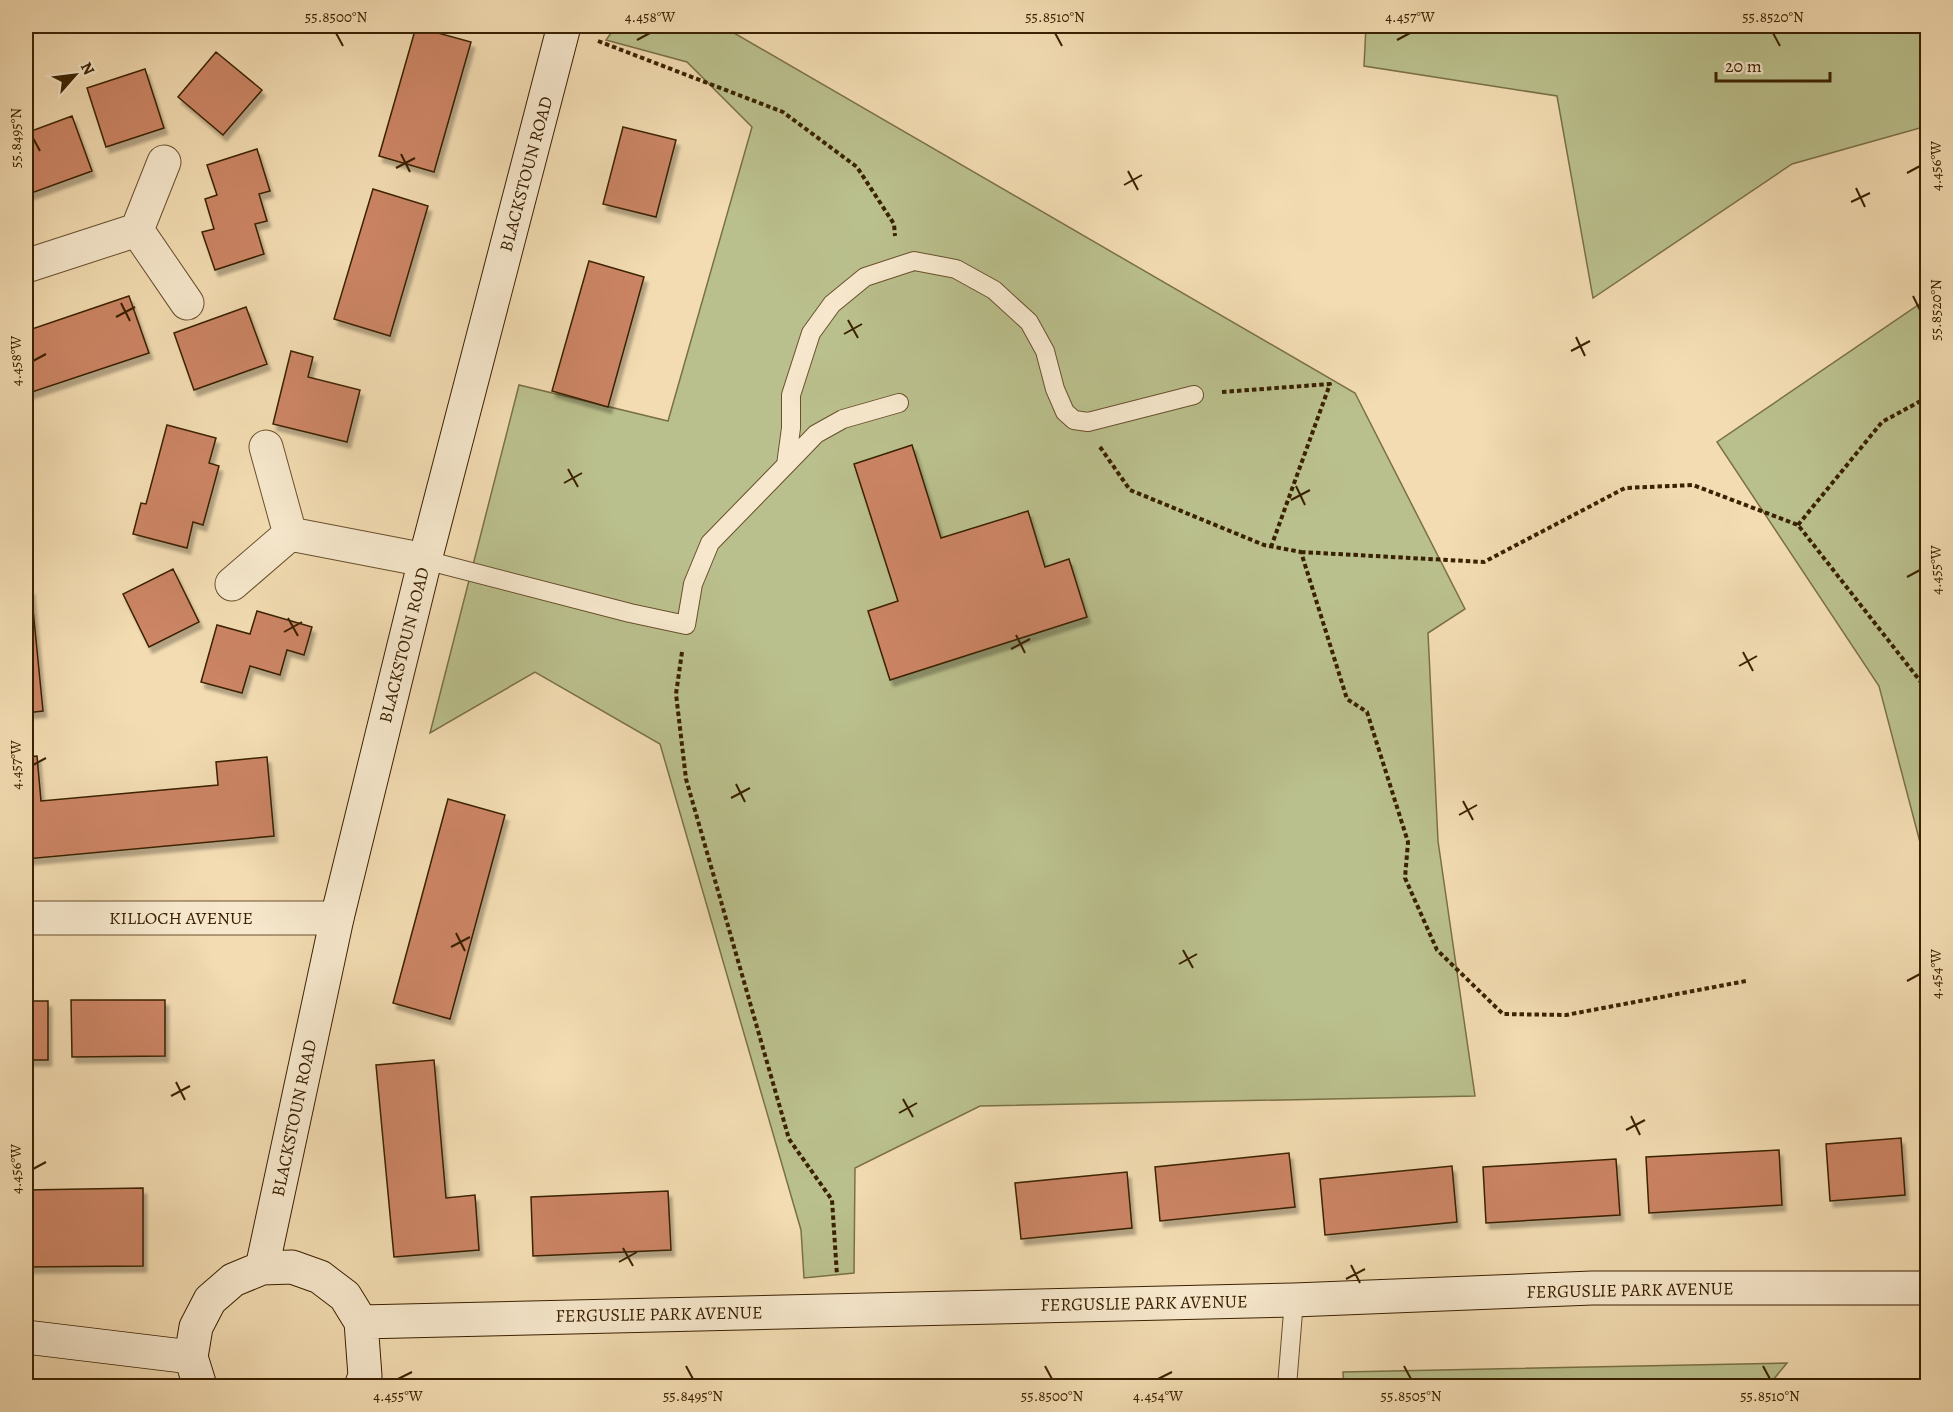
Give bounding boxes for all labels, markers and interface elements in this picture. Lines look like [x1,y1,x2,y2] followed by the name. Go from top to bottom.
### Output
[305,7,367,27] text: 55.8500°N
[625,7,675,27] text: 4.458°W
[1025,7,1085,27] text: 55.8510°N
[1385,7,1435,27] text: 4.457°W
[1742,7,1804,27] text: 55.8520°N
[45,45,105,105] north arrow
[1716,45,1830,83] scale bar
[1725,54,1762,78] text: 20 m
[75,58,100,79] text: N
[494,94,558,254] street label: BLACKSTOUN ROAD
[6,108,26,168] text: 55.8495°N
[1926,141,1946,191] text: 4.456°W
[1926,279,1946,341] text: 55.8520°N
[6,336,26,386] text: 4.458°W
[1926,545,1946,595] text: 4.455°W
[373,565,435,725] street label: BLACKSTOUN ROAD
[6,740,26,790] text: 4.457°W
[109,906,253,930] street label: KILLOCH AVENUE
[1926,949,1946,999] text: 4.454°W
[266,1037,322,1199] street label: BLACKSTOUN ROAD
[6,1144,26,1194] text: 4.456°W
[1526,1276,1734,1304] street label: FERGUSLIE PARK AVENUE
[1040,1289,1248,1317] street label: FERGUSLIE PARK AVENUE
[555,1300,763,1328] street label: FERGUSLIE PARK AVENUE
[373,1386,423,1406] text: 4.455°W
[663,1386,723,1406] text: 55.8495°N
[1021,1386,1083,1406] text: 55.8500°N
[1133,1386,1183,1406] text: 4.454°W
[1381,1386,1442,1406] text: 55.8505°N
[1740,1386,1800,1406] text: 55.8510°N

